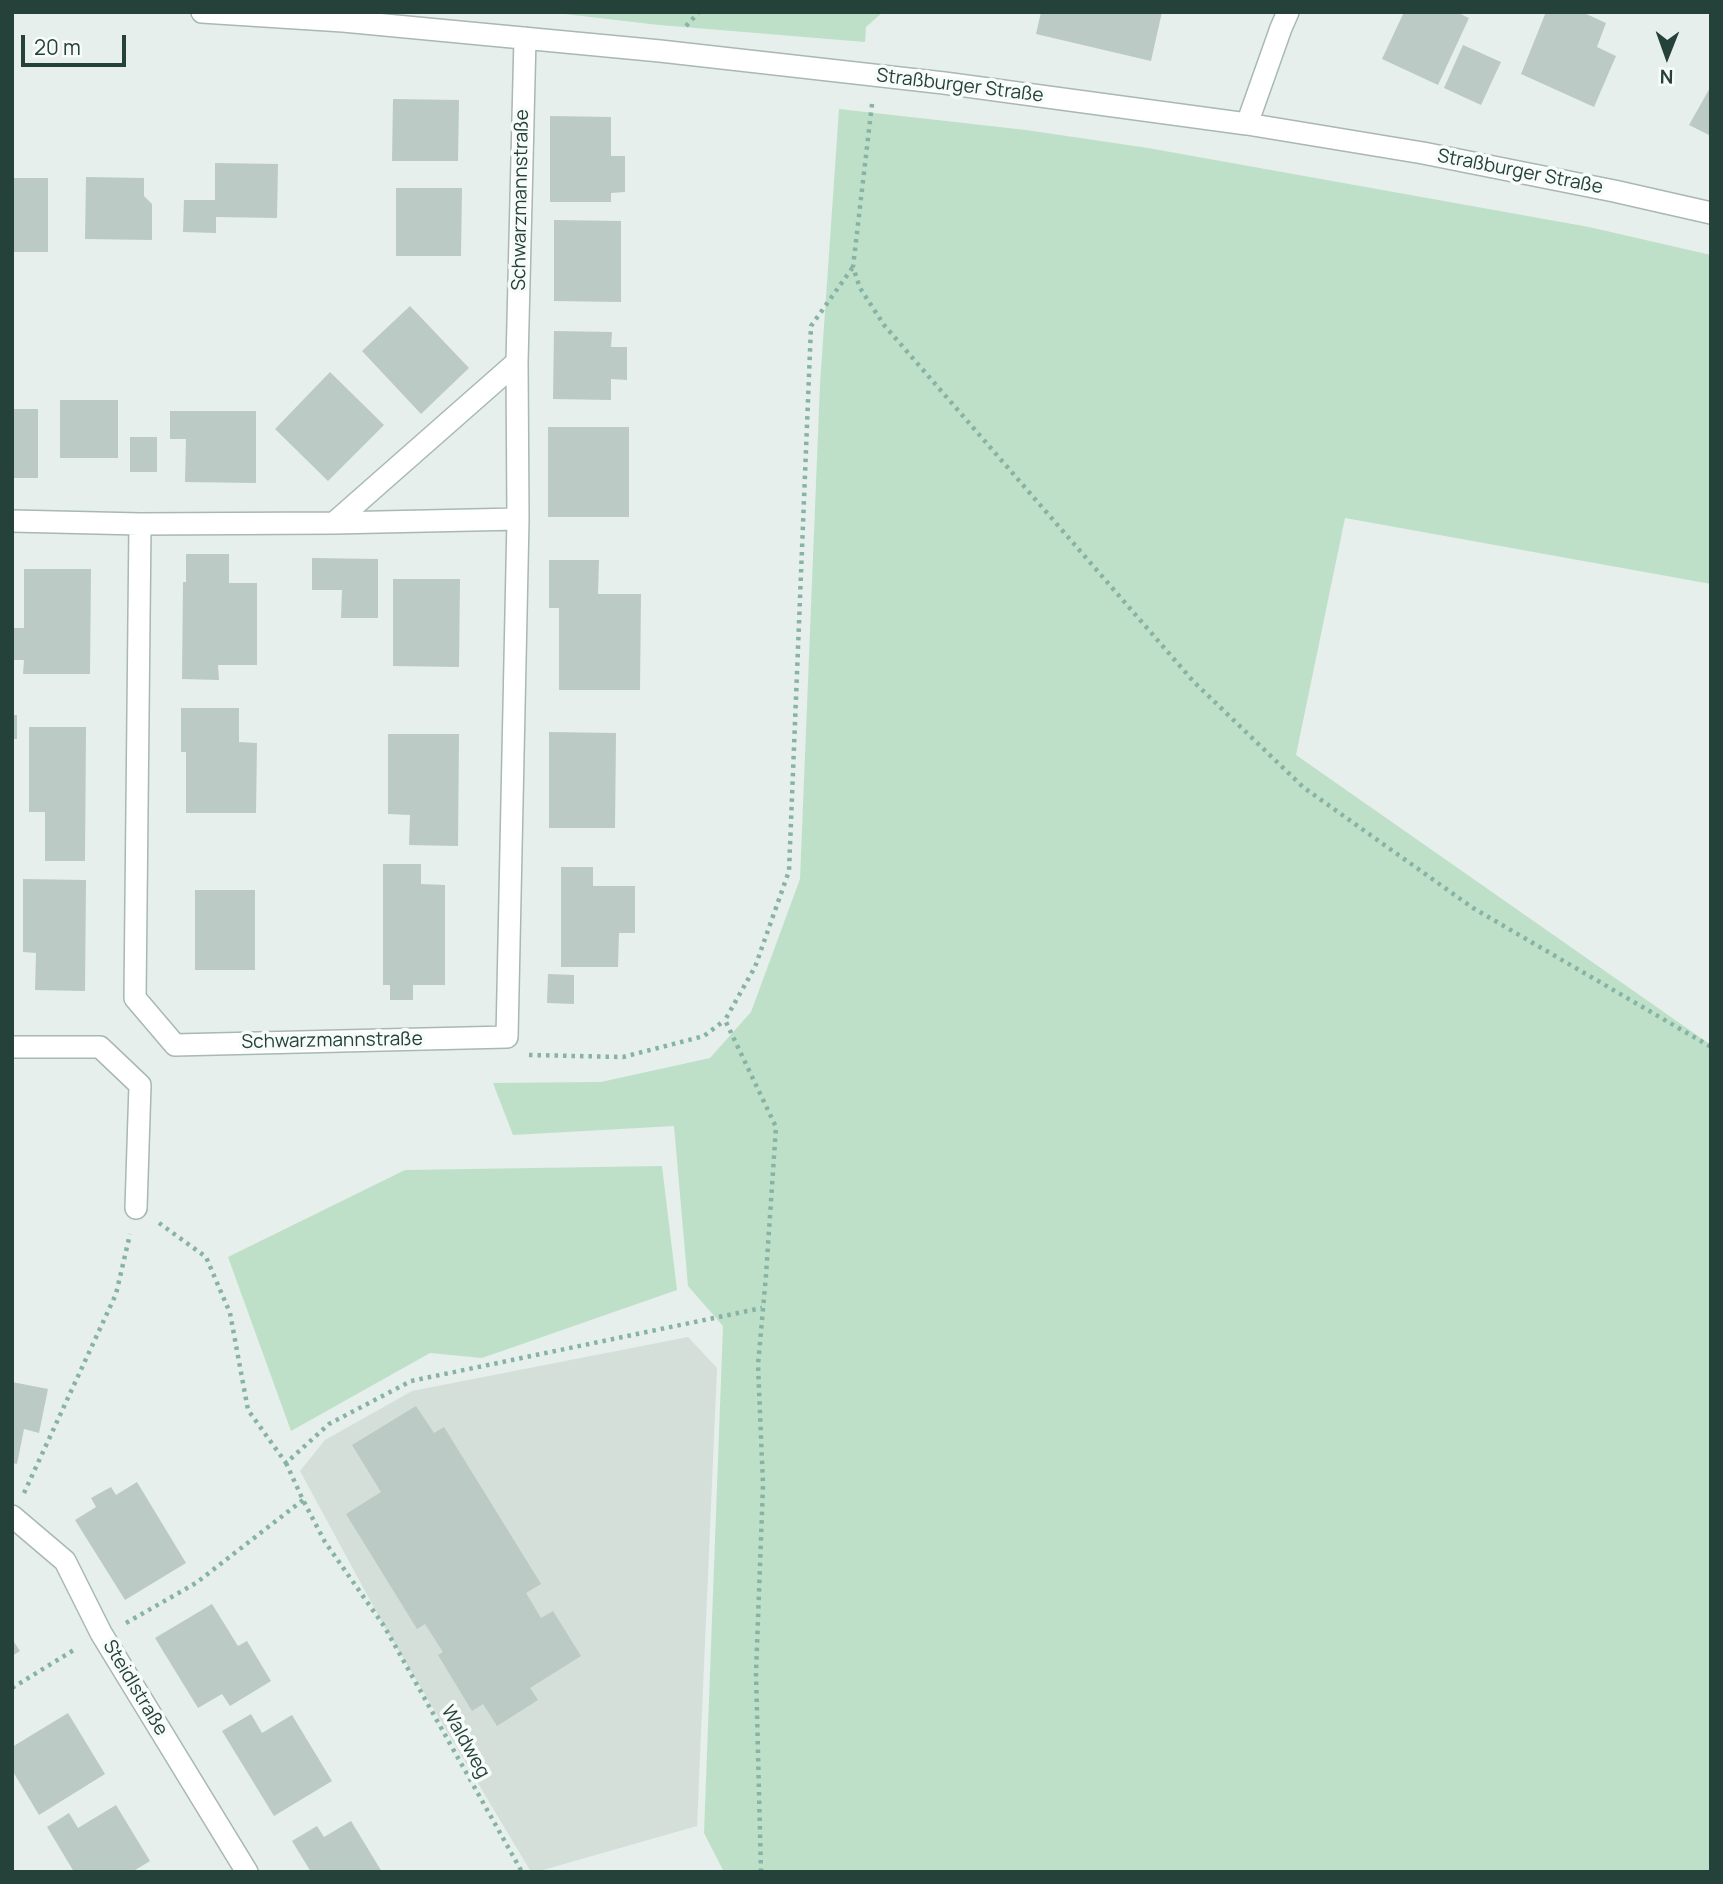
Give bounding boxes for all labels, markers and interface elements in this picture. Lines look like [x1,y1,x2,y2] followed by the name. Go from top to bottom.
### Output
[24,21,130,65] scale bar
[1632,21,1702,91] north arrow
[34,33,81,61] text: 20 m
[875,64,1045,108] street label: Straßburger Straße
[1660,64,1674,90] text: N
[508,109,534,291] street label: Schwarzmannstraße
[1435,145,1605,199] street label: Straßburger Straße
[241,1028,423,1054] street label: Schwarzmannstraße
[98,1636,172,1740] street label: Steidlstraße
[436,1702,494,1782] street label: Waldweg

